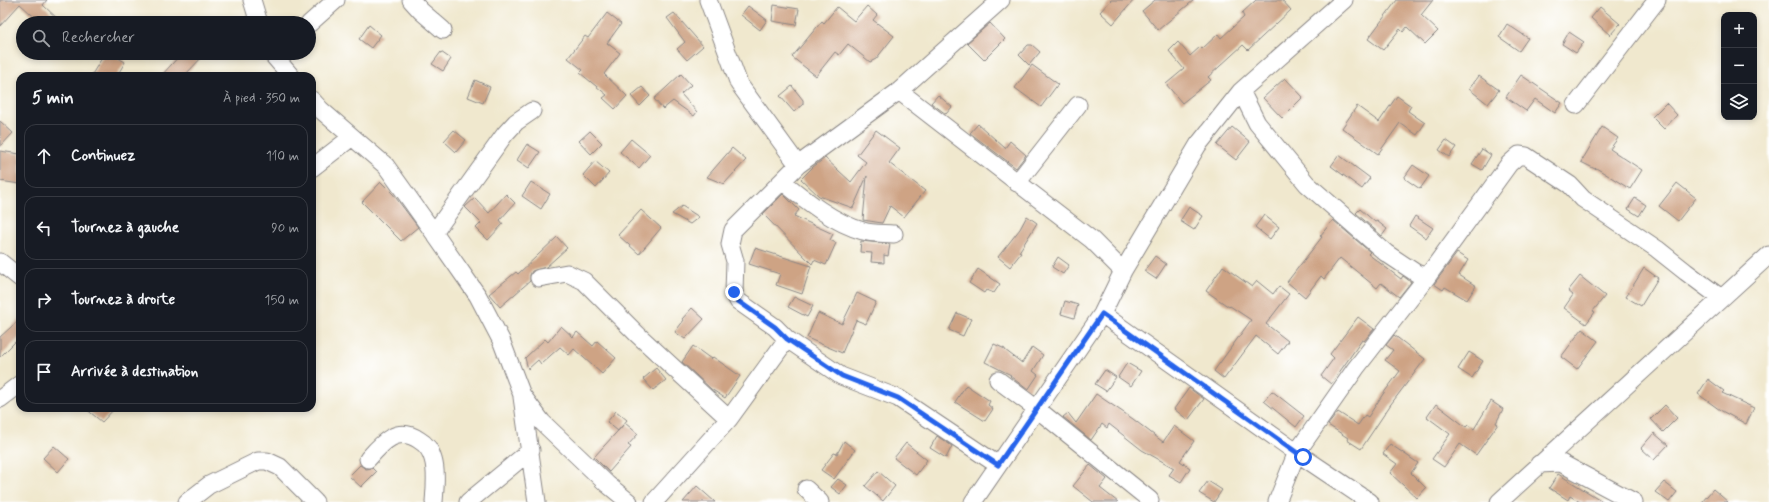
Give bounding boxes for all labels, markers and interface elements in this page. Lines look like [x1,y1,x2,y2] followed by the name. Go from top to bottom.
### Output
[1721,12,1757,120] map controls
[1721,12,1757,48] button: +
[16,16,316,60] search box
[30,27,52,49] icon: search
[62,28,135,48] text: Rechercher
[1721,48,1757,84] button: −
[1721,84,1757,120] button: layers
[32,87,74,109] text: 5 min
[223,90,300,107] text: À pied · 350 m
[33,145,55,167] icon: ahead
[71,146,135,166] text: Continuez
[266,148,299,165] text: 110 m
[33,217,55,239] icon: left
[71,218,179,238] text: Tournez à gauche
[271,220,299,237] text: 90 m
[725,283,743,301] route end
[33,289,55,311] icon: right
[71,290,175,310] text: Tournez à droite
[265,292,299,309] text: 150 m
[33,361,55,383] icon: arrive
[71,362,198,382] text: Arrivée à destination
[1294,448,1312,466] route start

